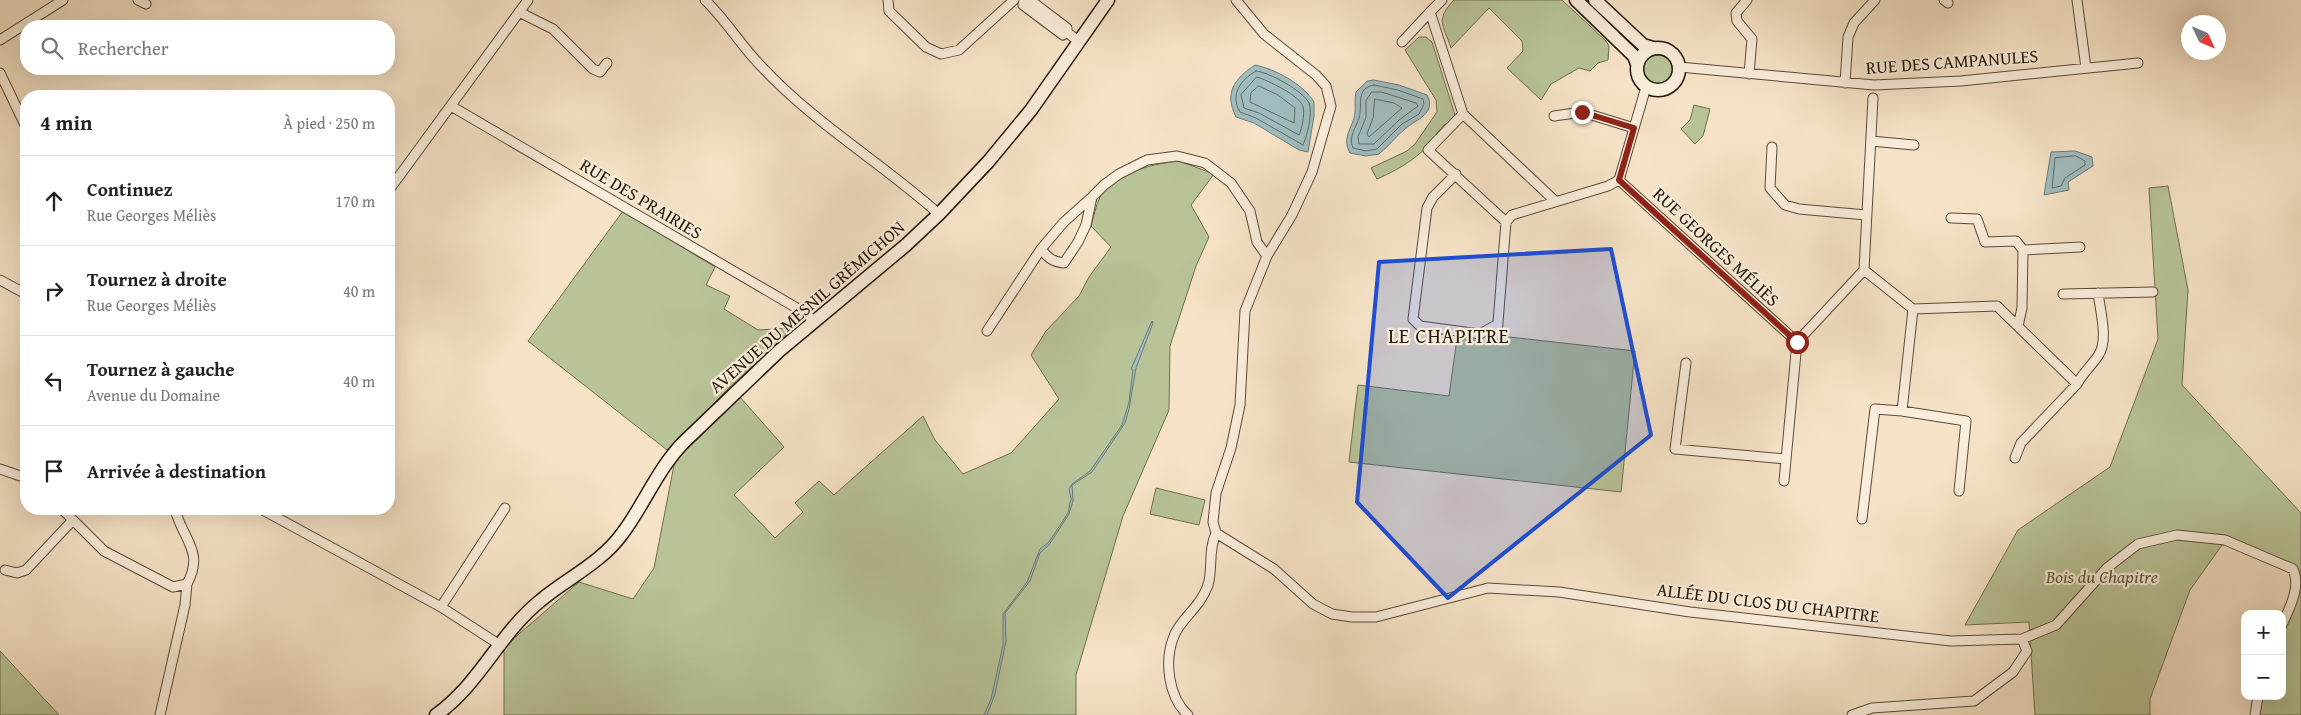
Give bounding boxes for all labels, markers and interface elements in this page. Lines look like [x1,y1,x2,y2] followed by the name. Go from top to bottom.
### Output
[2181,15,2226,60] north arrow
[20,20,395,75] search box
[38,34,66,62] icon: search
[78,34,169,62] text: Rechercher
[1865,42,2039,81] street label: RUE DES CAMPANULES
[1571,101,1594,124] route end
[40,107,92,138] text: 4 min
[283,111,375,135] text: À pied · 250 m
[575,151,708,246] street label: RUE DES PRAIRIES
[87,175,173,203] text: Continuez
[1647,181,1786,313] street label: RUE GEORGES MÉLIÈS
[40,187,68,215] icon: ahead
[335,189,375,213] text: 170 m
[87,203,216,227] text: Rue Georges Méliès
[703,214,911,399] street label: AVENUE DU MESNIL GRÉMICHON
[87,265,227,293] text: Tournez à droite
[40,277,68,305] icon: right
[343,279,375,303] text: 40 m
[87,293,216,317] text: Rue Georges Méliès
[1388,321,1510,350] district label: LE CHAPITRE
[1786,331,1809,354] route start
[87,355,235,383] text: Tournez à gauche
[40,367,68,395] icon: left
[343,369,375,393] text: 40 m
[87,383,220,407] text: Avenue du Domaine
[40,457,68,485] icon: arrive
[87,457,266,485] text: Arrivée à destination
[2045,563,2158,590] park label: Bois du Chapitre
[1655,575,1881,630] street label: ALLÉE DU CLOS DU CHAPITRE
[2241,610,2286,700] map controls
[2241,610,2286,655] button: +
[2241,655,2286,700] button: −

